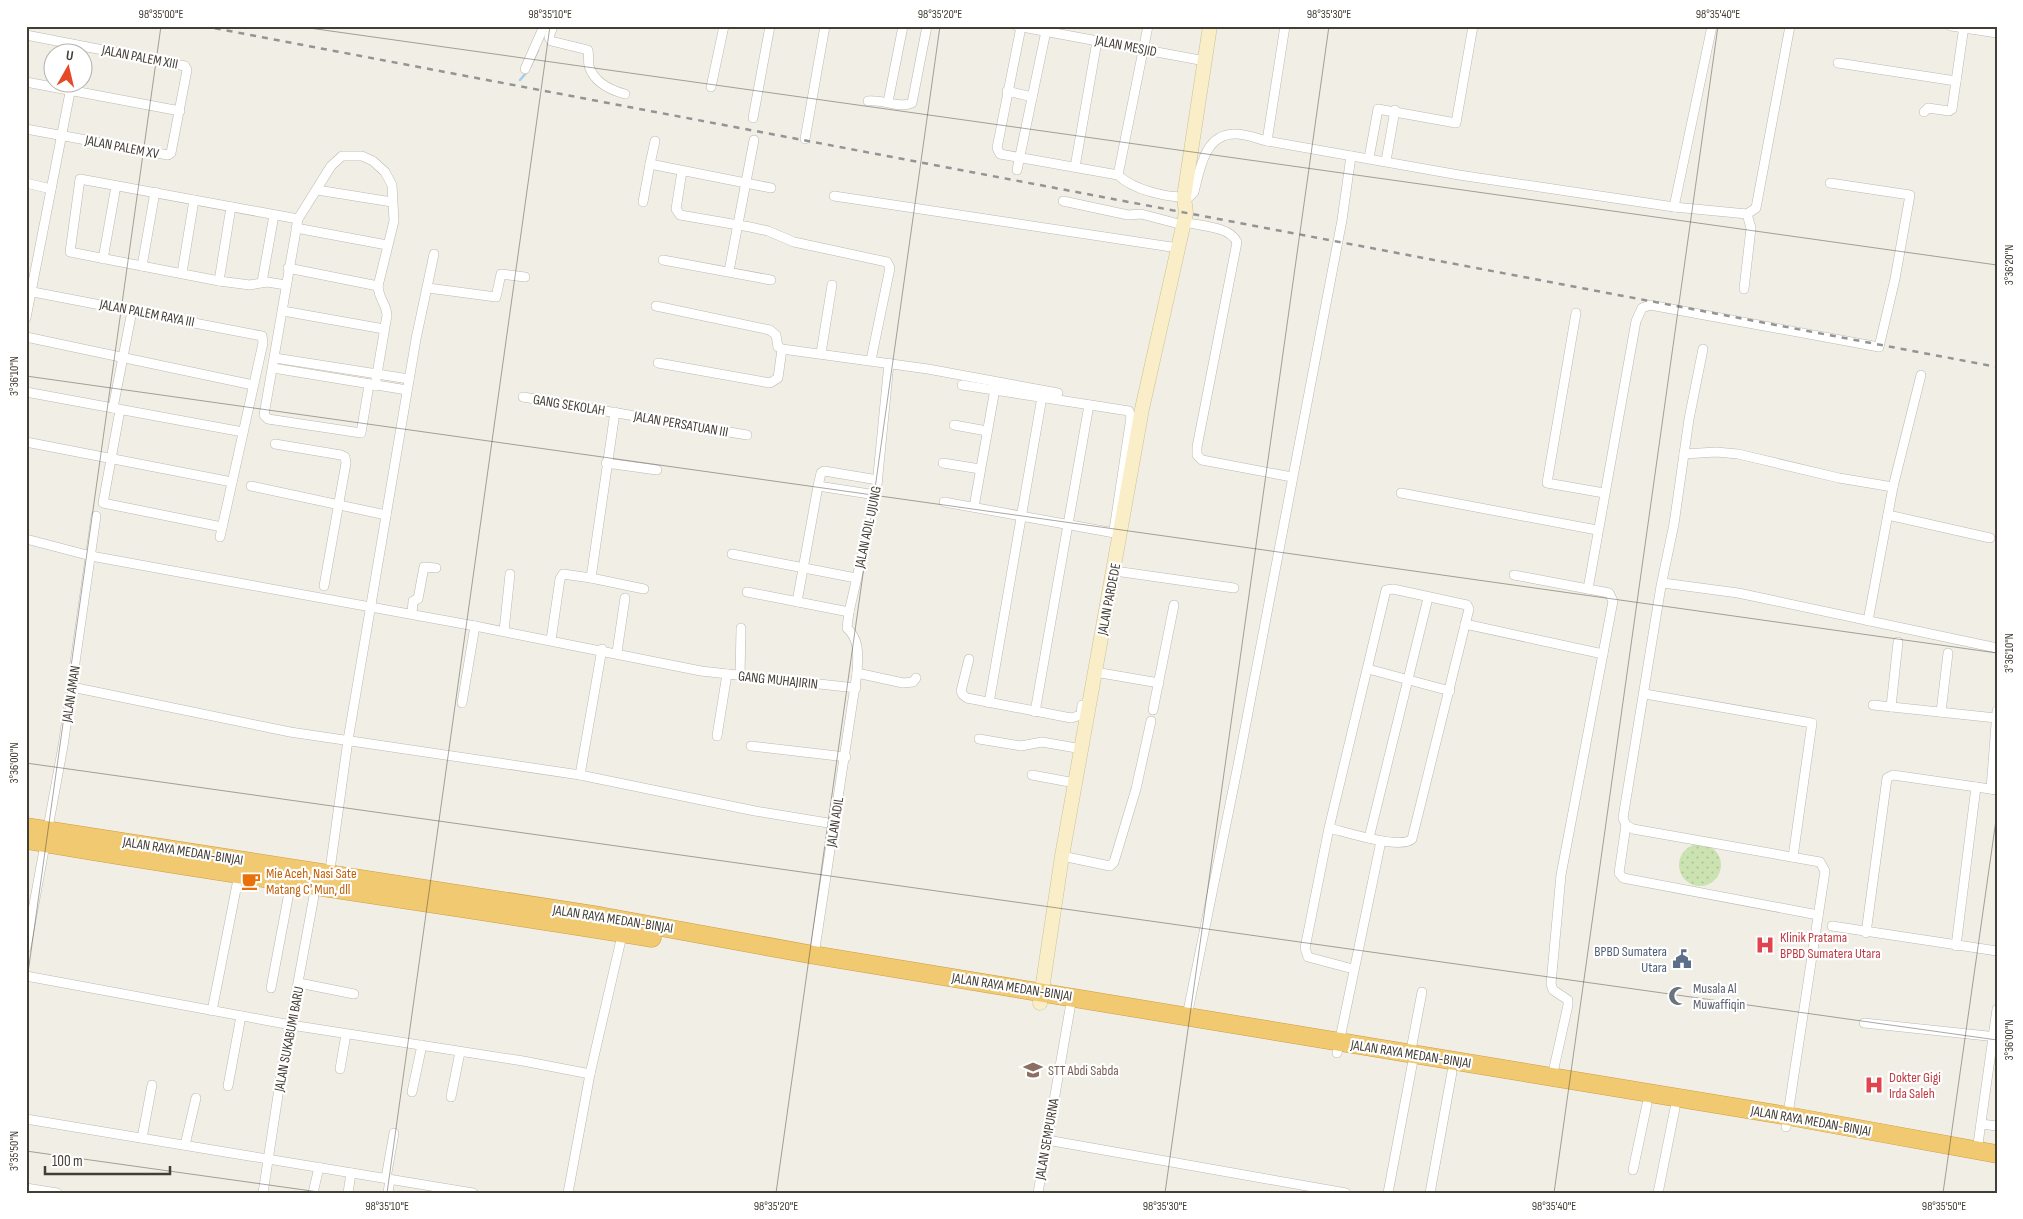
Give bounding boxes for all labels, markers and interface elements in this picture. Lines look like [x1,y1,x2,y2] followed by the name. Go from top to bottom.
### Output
[139,7,183,22] text: 98°35'00"E
[528,7,572,22] text: 98°35'10"E
[918,7,962,22] text: 98°35'20"E
[1307,7,1351,22] text: 98°35'30"E
[1696,7,1740,22] text: 98°35'40"E
[1093,32,1158,60] street label: JALAN MESJID
[100,41,179,73] street label: JALAN PALEM XIII
[42,42,92,92] north arrow
[65,47,75,65] text: U
[83,131,161,163] street label: JALAN PALEM XV
[2002,245,2017,285] text: 3°36'20"N
[97,295,196,331] street label: JALAN PALEM RAYA III
[7,356,22,396] text: 3°36'10"N
[532,391,606,419] street label: GANG SEKOLAH
[632,407,729,441] street label: JALAN PERSATUAN III
[851,484,885,571] street label: JALAN ADIL UJUNG
[1094,561,1124,637] street label: JALAN PARDEDE
[2002,633,2017,673] text: 3°36'10"N
[58,665,84,724] street label: JALAN AMAN
[737,667,819,693] street label: GANG MUHAJIRIN
[7,742,22,784] text: 3°36'00"N
[823,796,847,849] street label: JALAN ADIL
[121,833,244,869] street label: JALAN RAYA MEDAN-BINJAI
[266,865,357,898] place label: Mie Aceh, Nasi Sate Matang C' Mun, dll
[240,870,262,892] cafe icon: Mie Aceh, Nasi Sate Matang C' Mun, dll
[551,901,674,937] street label: JALAN RAYA MEDAN-BINJAI
[1780,929,1881,962] place label: Klinik Pratama BPBD Sumatera Utara
[1754,934,1776,956] hospital icon: Klinik Pratama BPBD Sumatera Utara
[1594,943,1667,976] place label: BPBD Sumatera Utara
[1671,948,1693,970] public building icon: BPBD Sumatera Utara
[950,969,1073,1005] street label: JALAN RAYA MEDAN-BINJAI
[1693,980,1745,1013] place label: Musala Al Muwaffiqin
[270,985,308,1094] street label: JALAN SUKABUMI BARU
[1667,985,1689,1007] mosque icon: Musala Al Muwaffiqin
[2002,1019,2017,1061] text: 3°36'00"N
[1349,1036,1472,1072] street label: JALAN RAYA MEDAN-BINJAI
[1022,1059,1044,1081] school or university icon: STT Abdi Sabda
[1048,1062,1119,1079] place label: STT Abdi Sabda
[1889,1069,1941,1102] place label: Dokter Gigi Irda Saleh
[1863,1074,1885,1096] hospital icon: Dokter Gigi Irda Saleh
[1031,1096,1063,1182] street label: JALAN SEMPURNA
[1749,1102,1872,1140] street label: JALAN RAYA MEDAN-BINJAI
[7,1131,22,1171] text: 3°35'50"N
[45,1144,170,1176] scale bar
[52,1152,83,1171] text: 100 m
[365,1199,409,1214] text: 98°35'10"E
[754,1199,798,1214] text: 98°35'20"E
[1143,1199,1187,1214] text: 98°35'30"E
[1532,1199,1576,1214] text: 98°35'40"E
[1922,1199,1966,1214] text: 98°35'50"E

